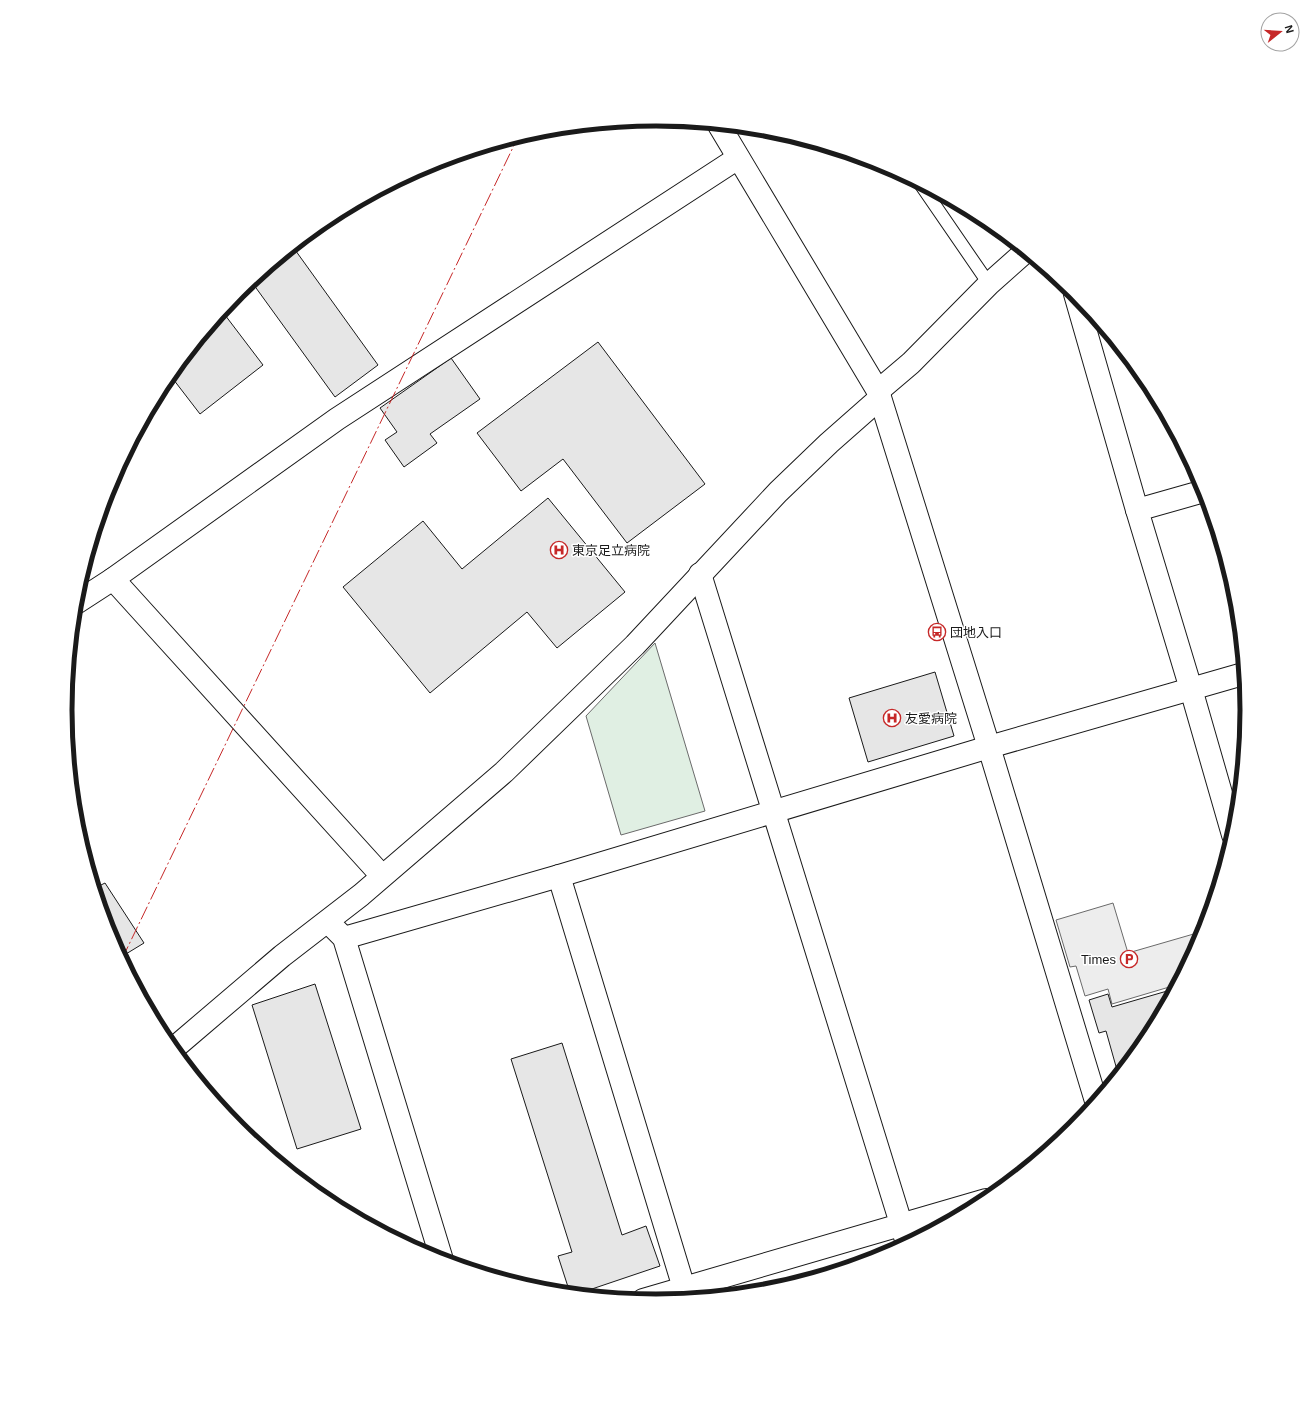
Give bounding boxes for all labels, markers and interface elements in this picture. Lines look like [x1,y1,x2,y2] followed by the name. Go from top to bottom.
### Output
[1260,12,1300,52] north arrow
[1283,24,1296,35] text: N
[549,540,569,560] hospital icon: 東京足立病院
[572,543,650,558] place label: 東京足立病院
[927,622,947,642] bus stop icon: 団地入口
[950,625,1002,640] place label: 団地入口
[882,708,902,728] hospital icon: 友愛病院
[905,711,957,726] place label: 友愛病院
[1119,949,1139,969] parking icon: Times
[1081,952,1116,967] place label: Times

